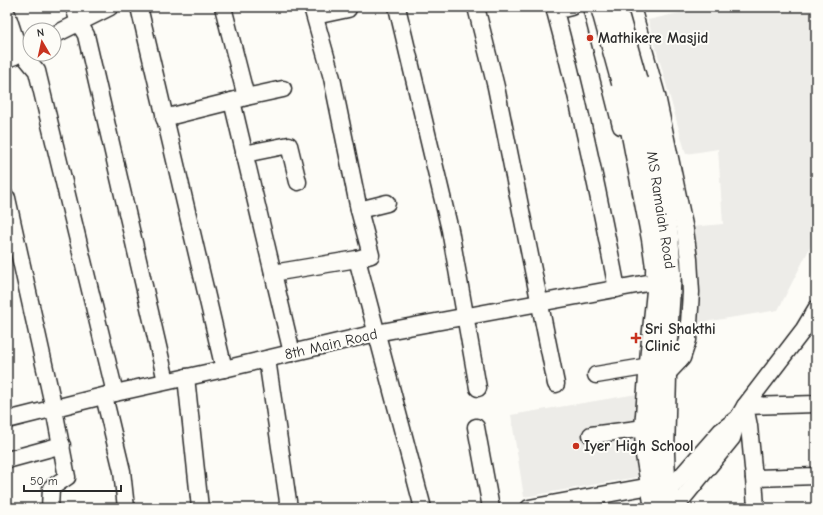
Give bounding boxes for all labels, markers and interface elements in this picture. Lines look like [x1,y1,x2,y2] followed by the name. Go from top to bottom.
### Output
[22,22,62,62] north arrow
[36,26,45,40] text: N
[598,29,708,47] place label: Mathikere Masjid
[585,33,595,43] marker: Mathikere Masjid
[643,150,679,270] street label: MS Ramaiah Road
[645,320,716,355] place label: Sri Shakthi Clinic
[283,325,379,363] street label: 8th Main Road
[630,332,642,344] marker: Sri Shakthi Clinic
[584,437,694,455] place label: Iyer High School
[571,441,581,451] marker: Iyer High School
[24,467,121,493] scale bar
[30,474,58,488] text: 50 m

